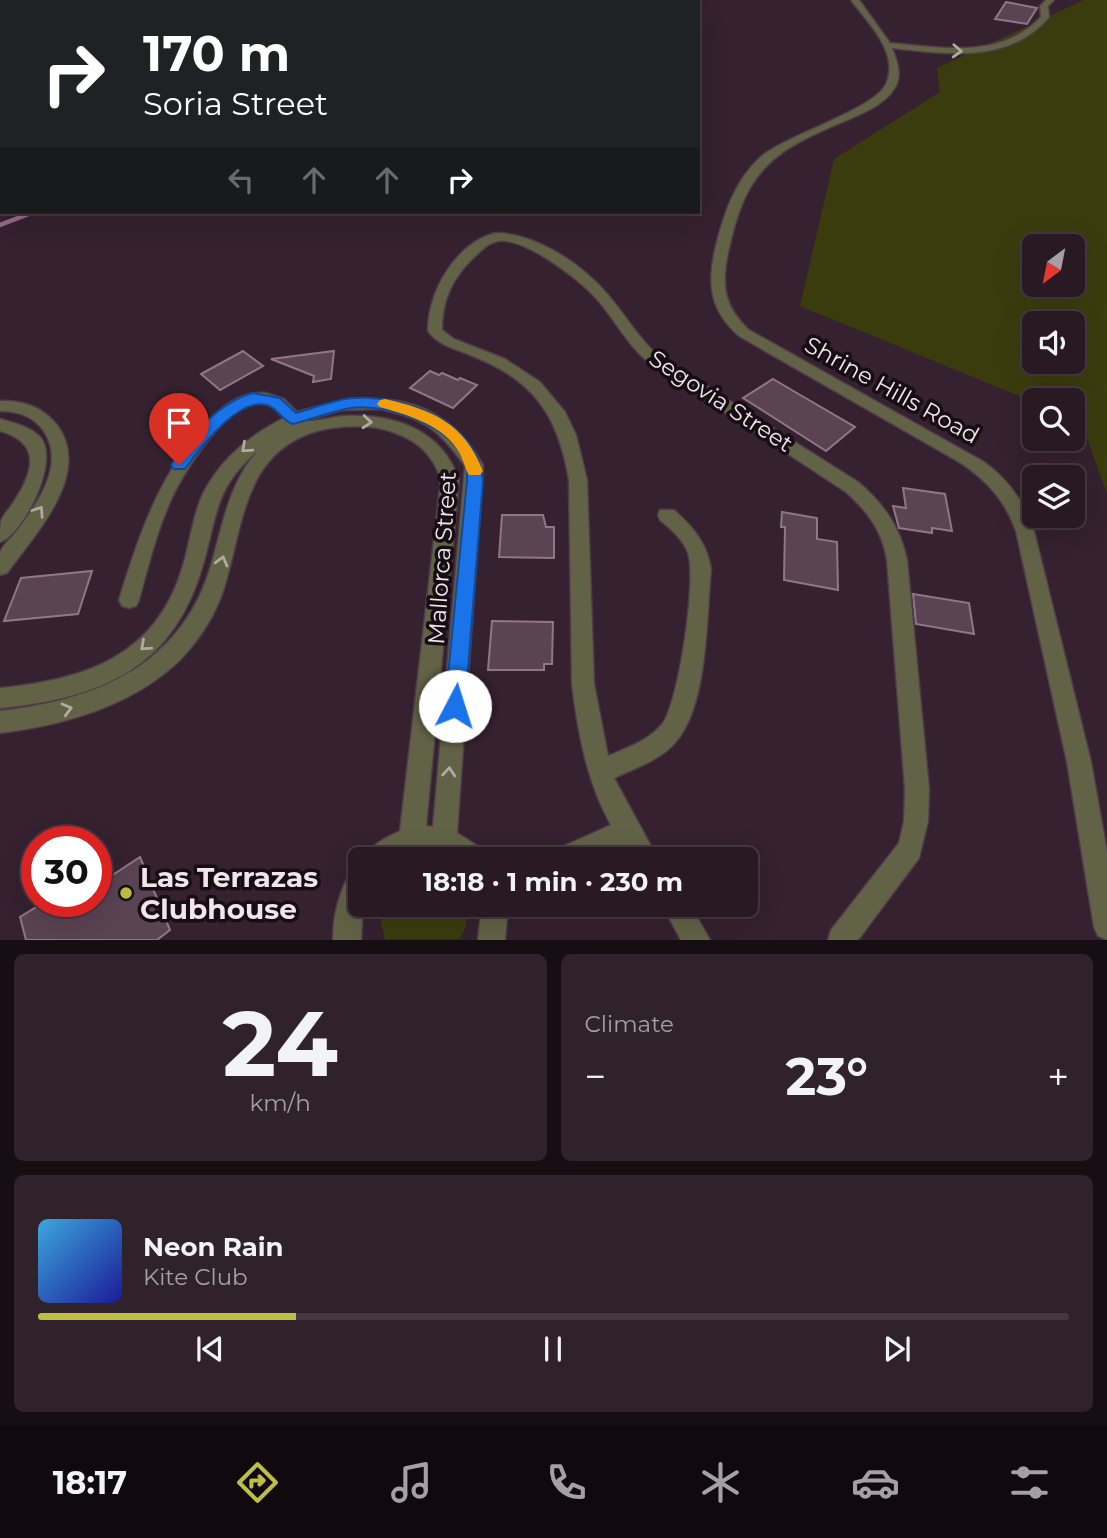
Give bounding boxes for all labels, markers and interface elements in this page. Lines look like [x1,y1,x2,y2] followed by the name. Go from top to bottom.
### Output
[143,24,290,83] text: 170 m
[28,28,119,119] icon: right
[952,43,963,58] one-way arrow
[143,84,328,123] text: Soria Street
[222,161,260,199] icon: left
[295,161,333,199] icon: ahead
[368,161,406,199] icon: ahead
[441,161,479,199] icon: right
[1022,234,1085,298] north arrow
[1022,234,1085,528] map controls
[1022,311,1085,374] button: sound
[800,330,984,450] street label: Shrine Hills Road
[644,344,798,458] street label: Segovia Street
[1022,388,1085,451] button: search
[149,393,209,465] pin
[160,404,198,442] icon: arrive
[362,414,373,429] one-way arrow
[241,439,254,452] one-way arrow
[1022,465,1085,528] button: layers
[422,471,462,645] street label: Mallorca Street
[31,506,43,519] one-way arrow
[214,555,228,567] one-way arrow
[140,638,153,650] one-way arrow
[418,669,492,743] position arrow
[60,703,72,717] one-way arrow
[442,766,457,778] one-way arrow
[21,826,112,917] speed limit sign: 30
[140,860,318,926] place label: Las Terrazas Clubhouse
[423,866,683,898] text: 18:18 · 1 min · 230 m
[118,885,134,901] marker: Las Terrazas Clubhouse
[223,988,338,1099] text: 24
[585,1010,674,1038] text: Climate
[786,1045,868,1108] text: 23°
[585,1053,606,1100] text: −
[1047,1053,1069,1100] text: +
[250,1089,311,1117] text: km/h
[143,1231,284,1263] text: Neon Rain
[143,1263,248,1291] text: Kite Club
[191,1330,229,1368] icon: previous
[534,1330,572,1368] icon: pause
[878,1330,916,1368] icon: next
[233,1458,282,1507] icon: directions
[387,1458,436,1507] icon: music
[542,1458,591,1507] icon: phone
[696,1458,745,1507] icon: climate
[851,1458,900,1507] icon: car
[1005,1458,1054,1507] icon: filters
[53,1463,127,1502] text: 18:17

